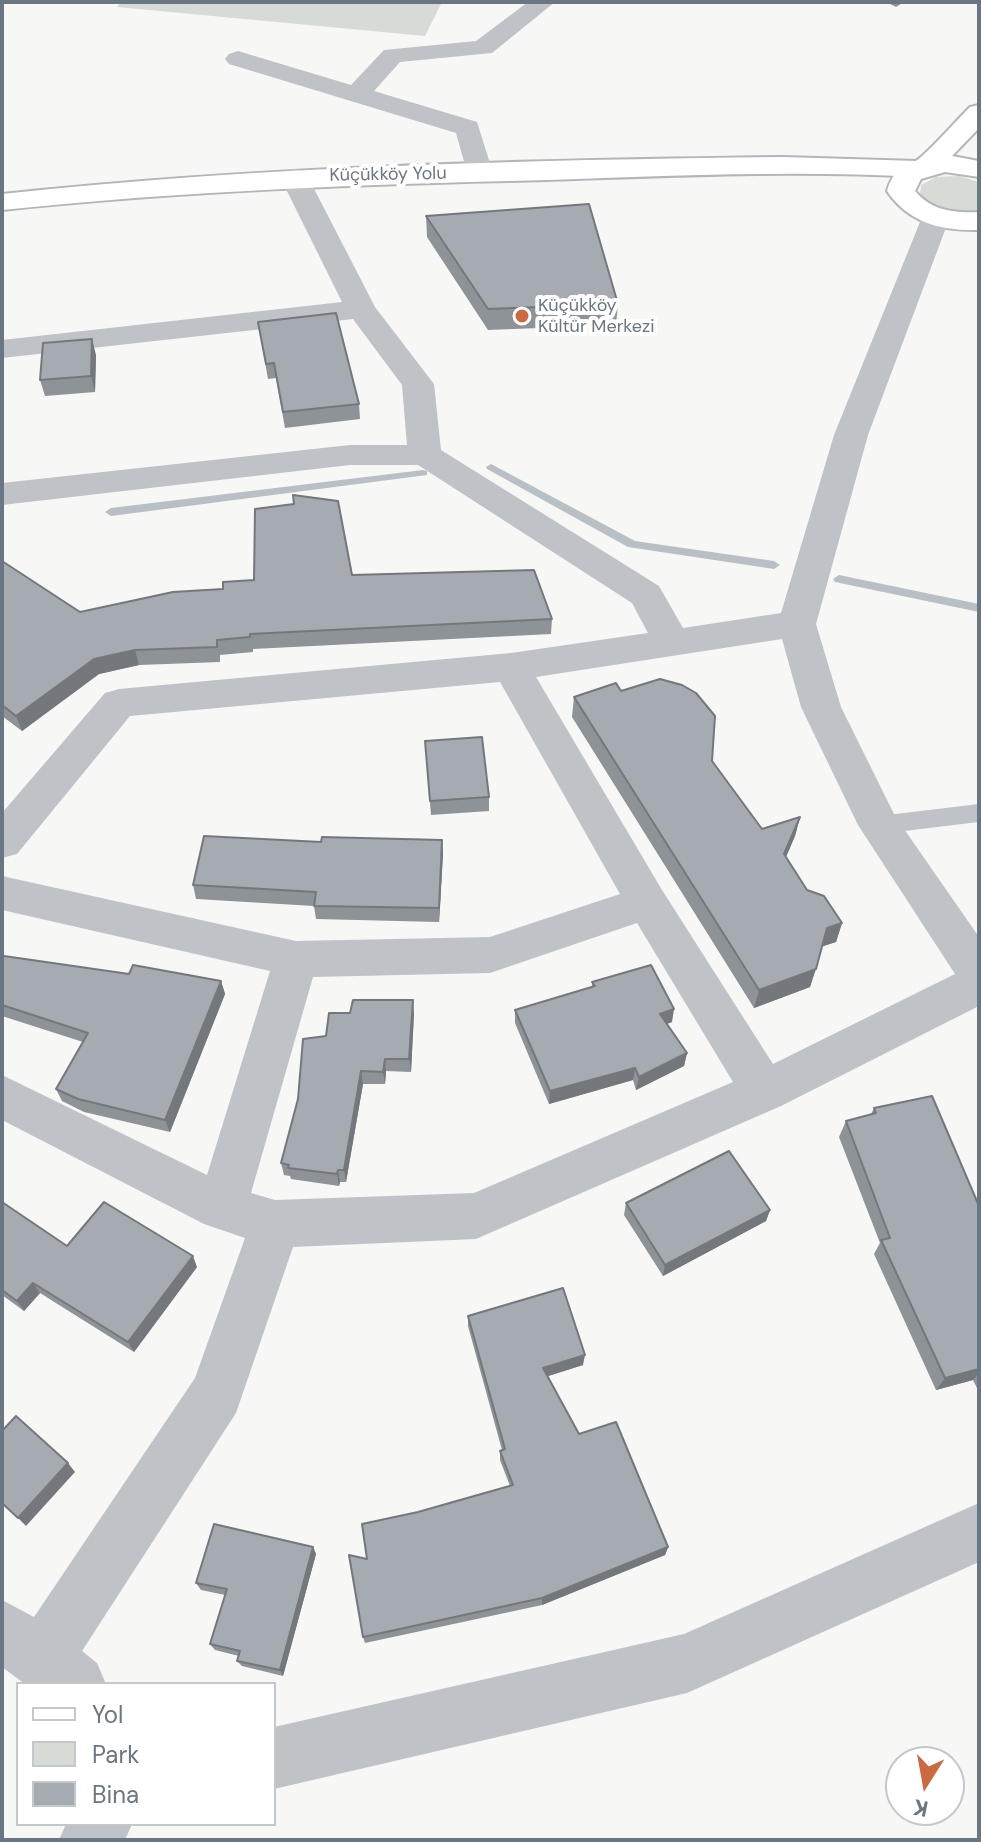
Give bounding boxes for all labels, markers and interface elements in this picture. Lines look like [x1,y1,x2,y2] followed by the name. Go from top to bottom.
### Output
[329,163,447,187] street label: Küçükköy Yolu
[538,295,655,338] place label: Küçükköy Kültür Merkezi
[513,307,531,325] marker: Küçükköy Kültür Merkezi
[16,1682,276,1826] legend
[92,1699,123,1730] text: Yol
[92,1739,139,1770] text: Park
[885,1746,965,1826] north arrow
[92,1779,139,1810] text: Bina
[911,1792,931,1824] text: K

